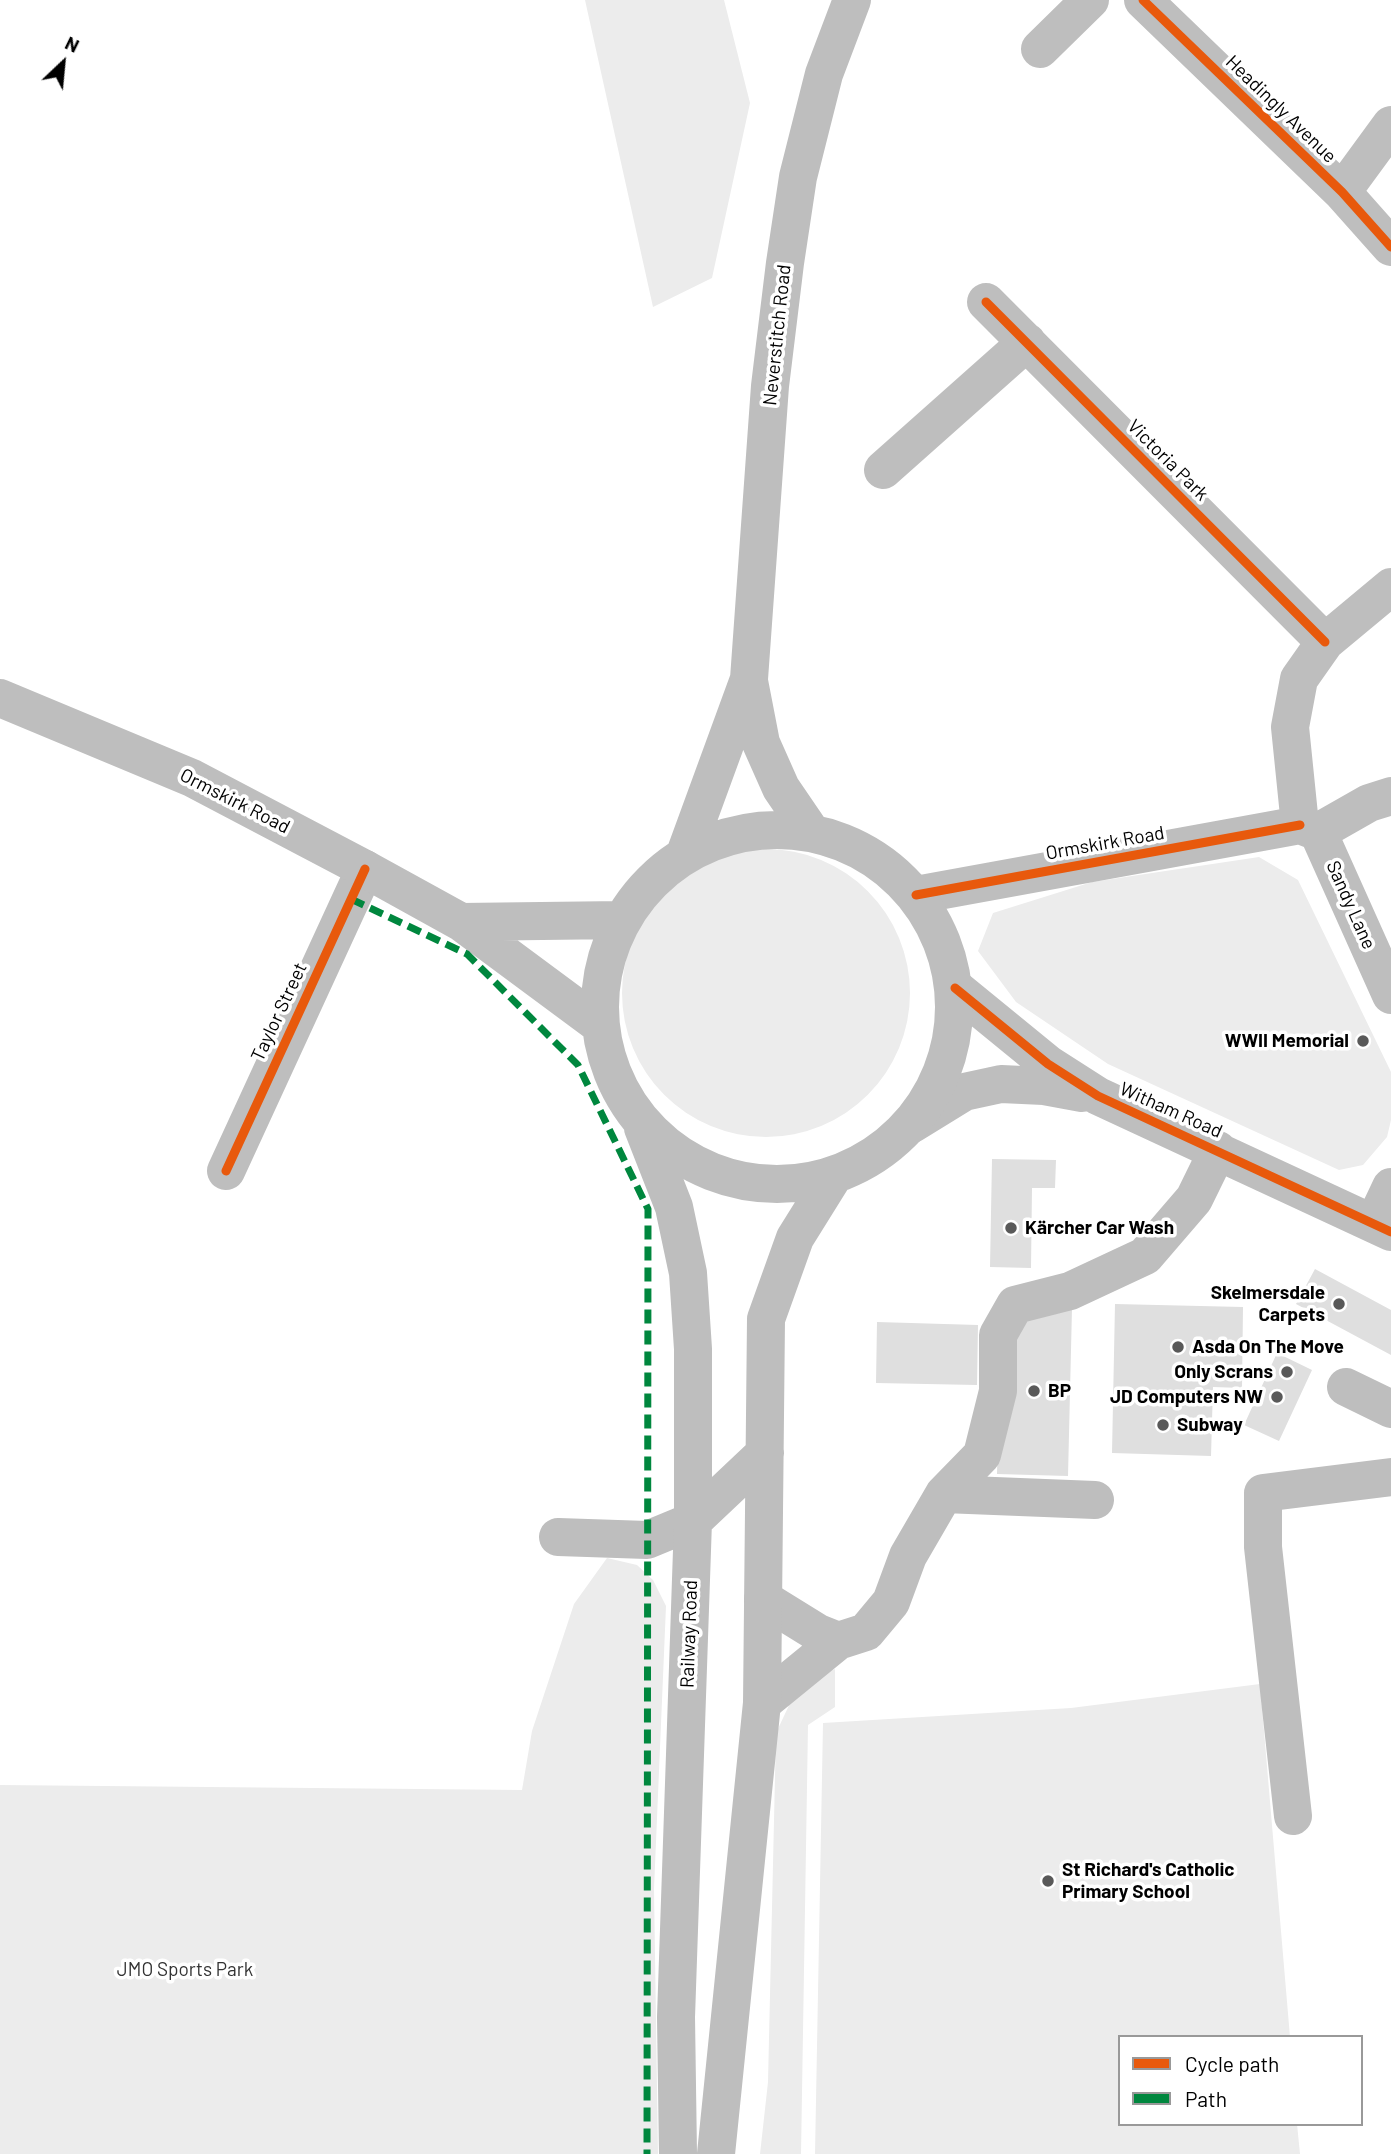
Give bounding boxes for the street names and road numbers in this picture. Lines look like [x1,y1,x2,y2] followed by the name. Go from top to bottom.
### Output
[1221,50,1341,168] street label: Headingly Avenue
[758,263,796,407] street label: Neverstitch Road
[1123,415,1213,505] street label: Victoria Park
[176,764,294,838] street label: Ormskirk Road
[1044,821,1166,865] street label: Ormskirk Road
[1321,857,1381,953] street label: Sandy Lane
[246,959,312,1065] street label: Taylor Street
[1116,1077,1226,1143] street label: Witham Road
[676,1580,702,1688] street label: Railway Road

